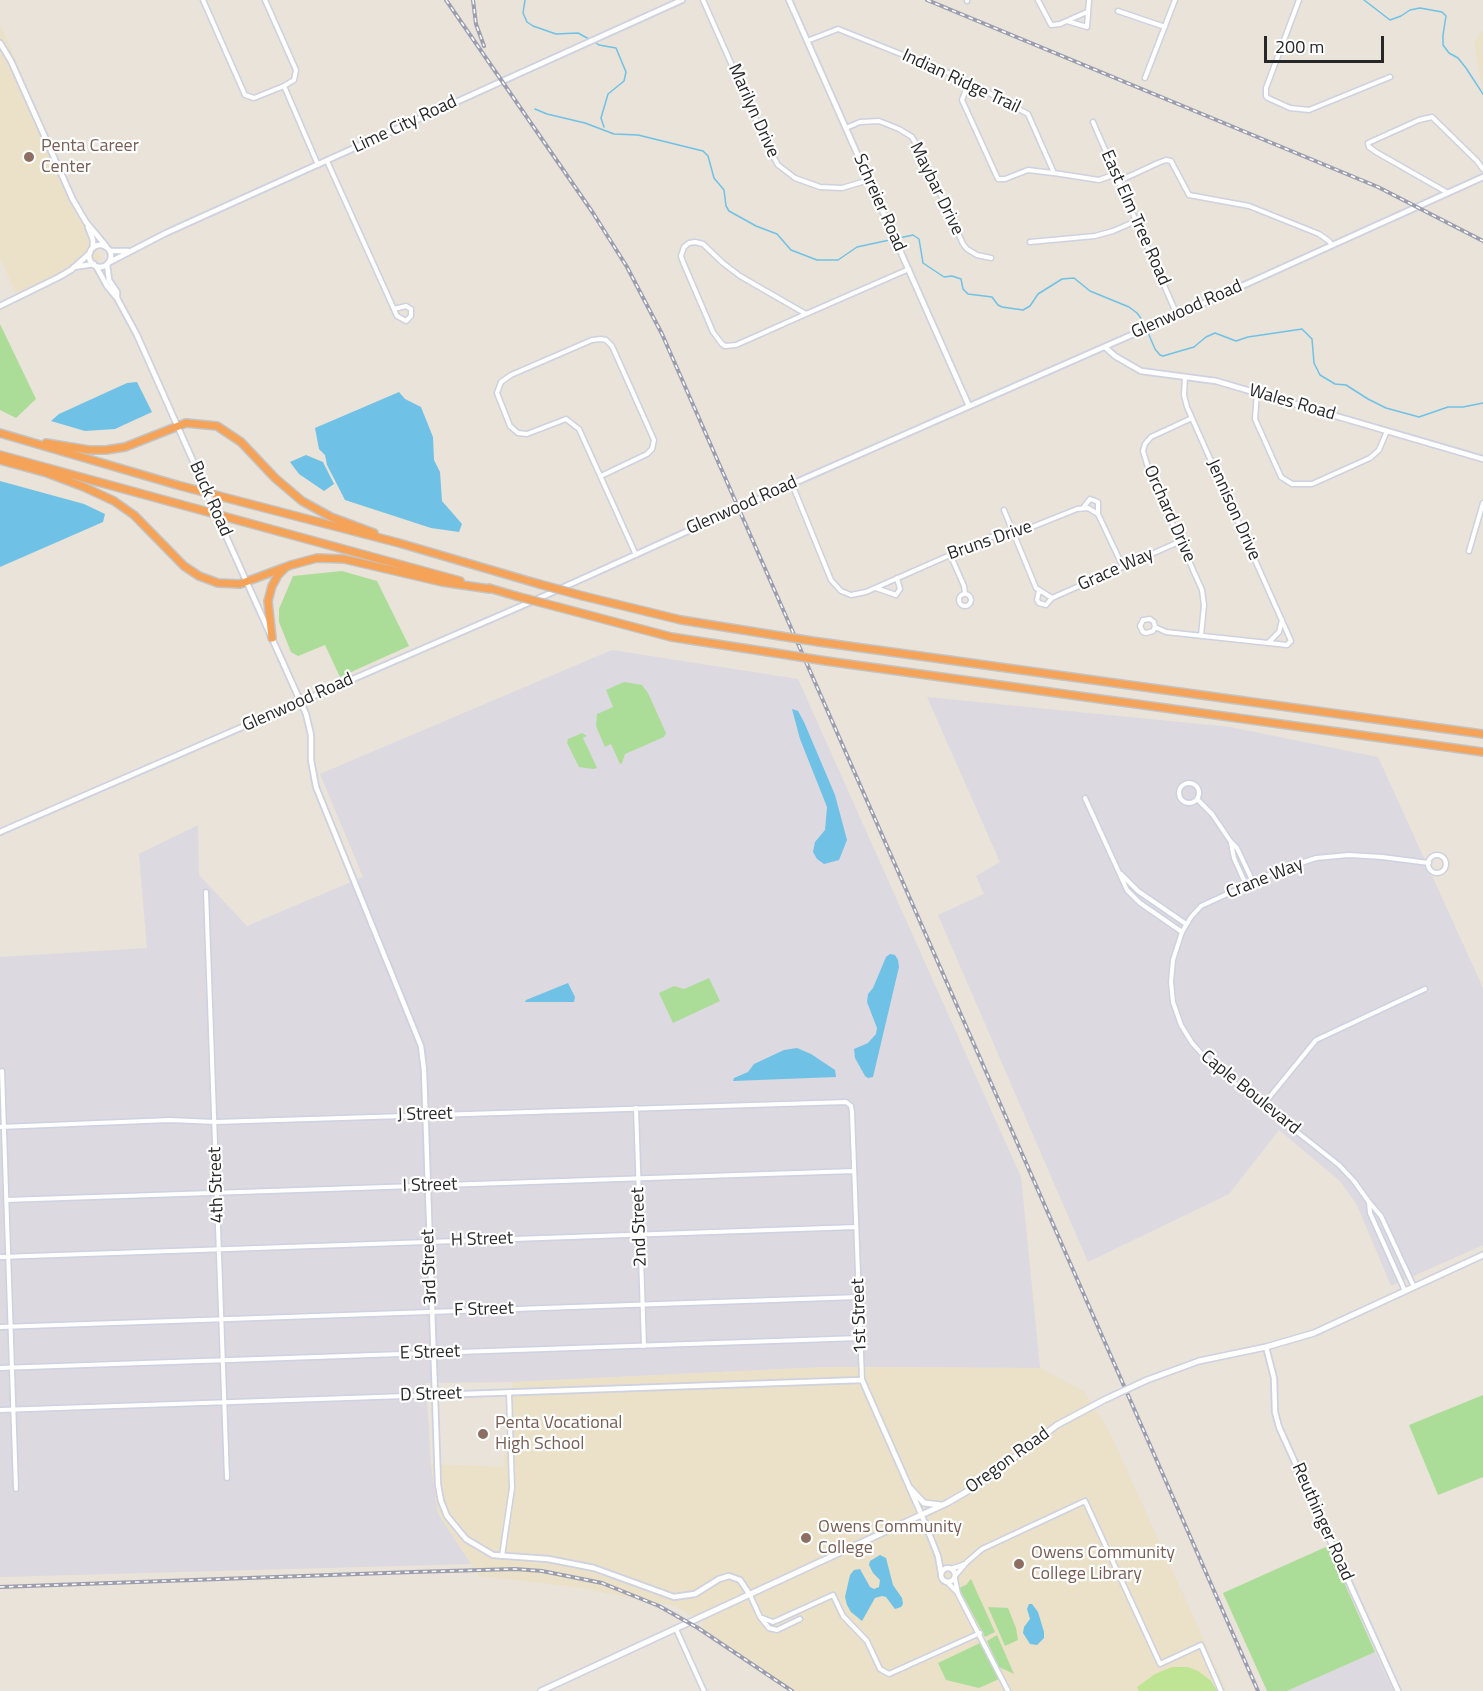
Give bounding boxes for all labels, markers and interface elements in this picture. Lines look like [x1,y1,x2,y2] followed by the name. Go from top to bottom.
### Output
[1267,24,1387,62] scale bar
[1275,33,1324,60] text: 200 m
[898,45,1024,119] street label: Indian Ridge Trail
[723,61,783,161] street label: Marilyn Drive
[350,91,460,159] street label: Lime City Road
[41,136,139,178] place label: Penta Career Center
[904,139,968,239] street label: Maybar Drive
[1095,147,1175,289] street label: East Elm Tree Road
[22,150,36,164] marker: Penta Career Center
[848,151,910,255] street label: Schreier Road
[1128,276,1246,344] street label: Glenwood Road
[1246,380,1338,426] street label: Wales Road
[1201,456,1265,564] street label: Jennison Drive
[184,458,236,540] street label: Buck Road
[1138,462,1200,566] street label: Orchard Drive
[683,472,801,540] street label: Glenwood Road
[945,516,1035,566] street label: Bruns Drive
[1075,544,1157,596] street label: Grace Way
[239,669,357,737] street label: Glenwood Road
[1223,854,1307,904] street label: Crane Way
[1196,1046,1304,1140] street label: Caple Boulevard
[397,1103,453,1127] street label: J Street
[205,1146,229,1224] street label: 4th Street
[402,1174,458,1198] street label: I Street
[628,1187,652,1267] street label: 2nd Street
[450,1228,514,1252] street label: H Street
[418,1229,442,1305] street label: 3rd Street
[848,1278,872,1354] street label: 1st Street
[454,1298,514,1322] street label: F Street
[399,1341,461,1365] street label: E Street
[400,1383,462,1407] street label: D Street
[495,1413,622,1456] place label: Penta Vocational High School
[962,1423,1054,1499] street label: Oregon Road
[476,1427,490,1441] marker: Penta Vocational High School
[1286,1460,1358,1584] street label: Reuthinger Road
[818,1517,962,1559] place label: Owens Community College
[799,1531,813,1545] marker: Owens Community College
[1031,1543,1175,1586] place label: Owens Community College Library
[1012,1557,1026,1571] marker: Owens Community College Library

